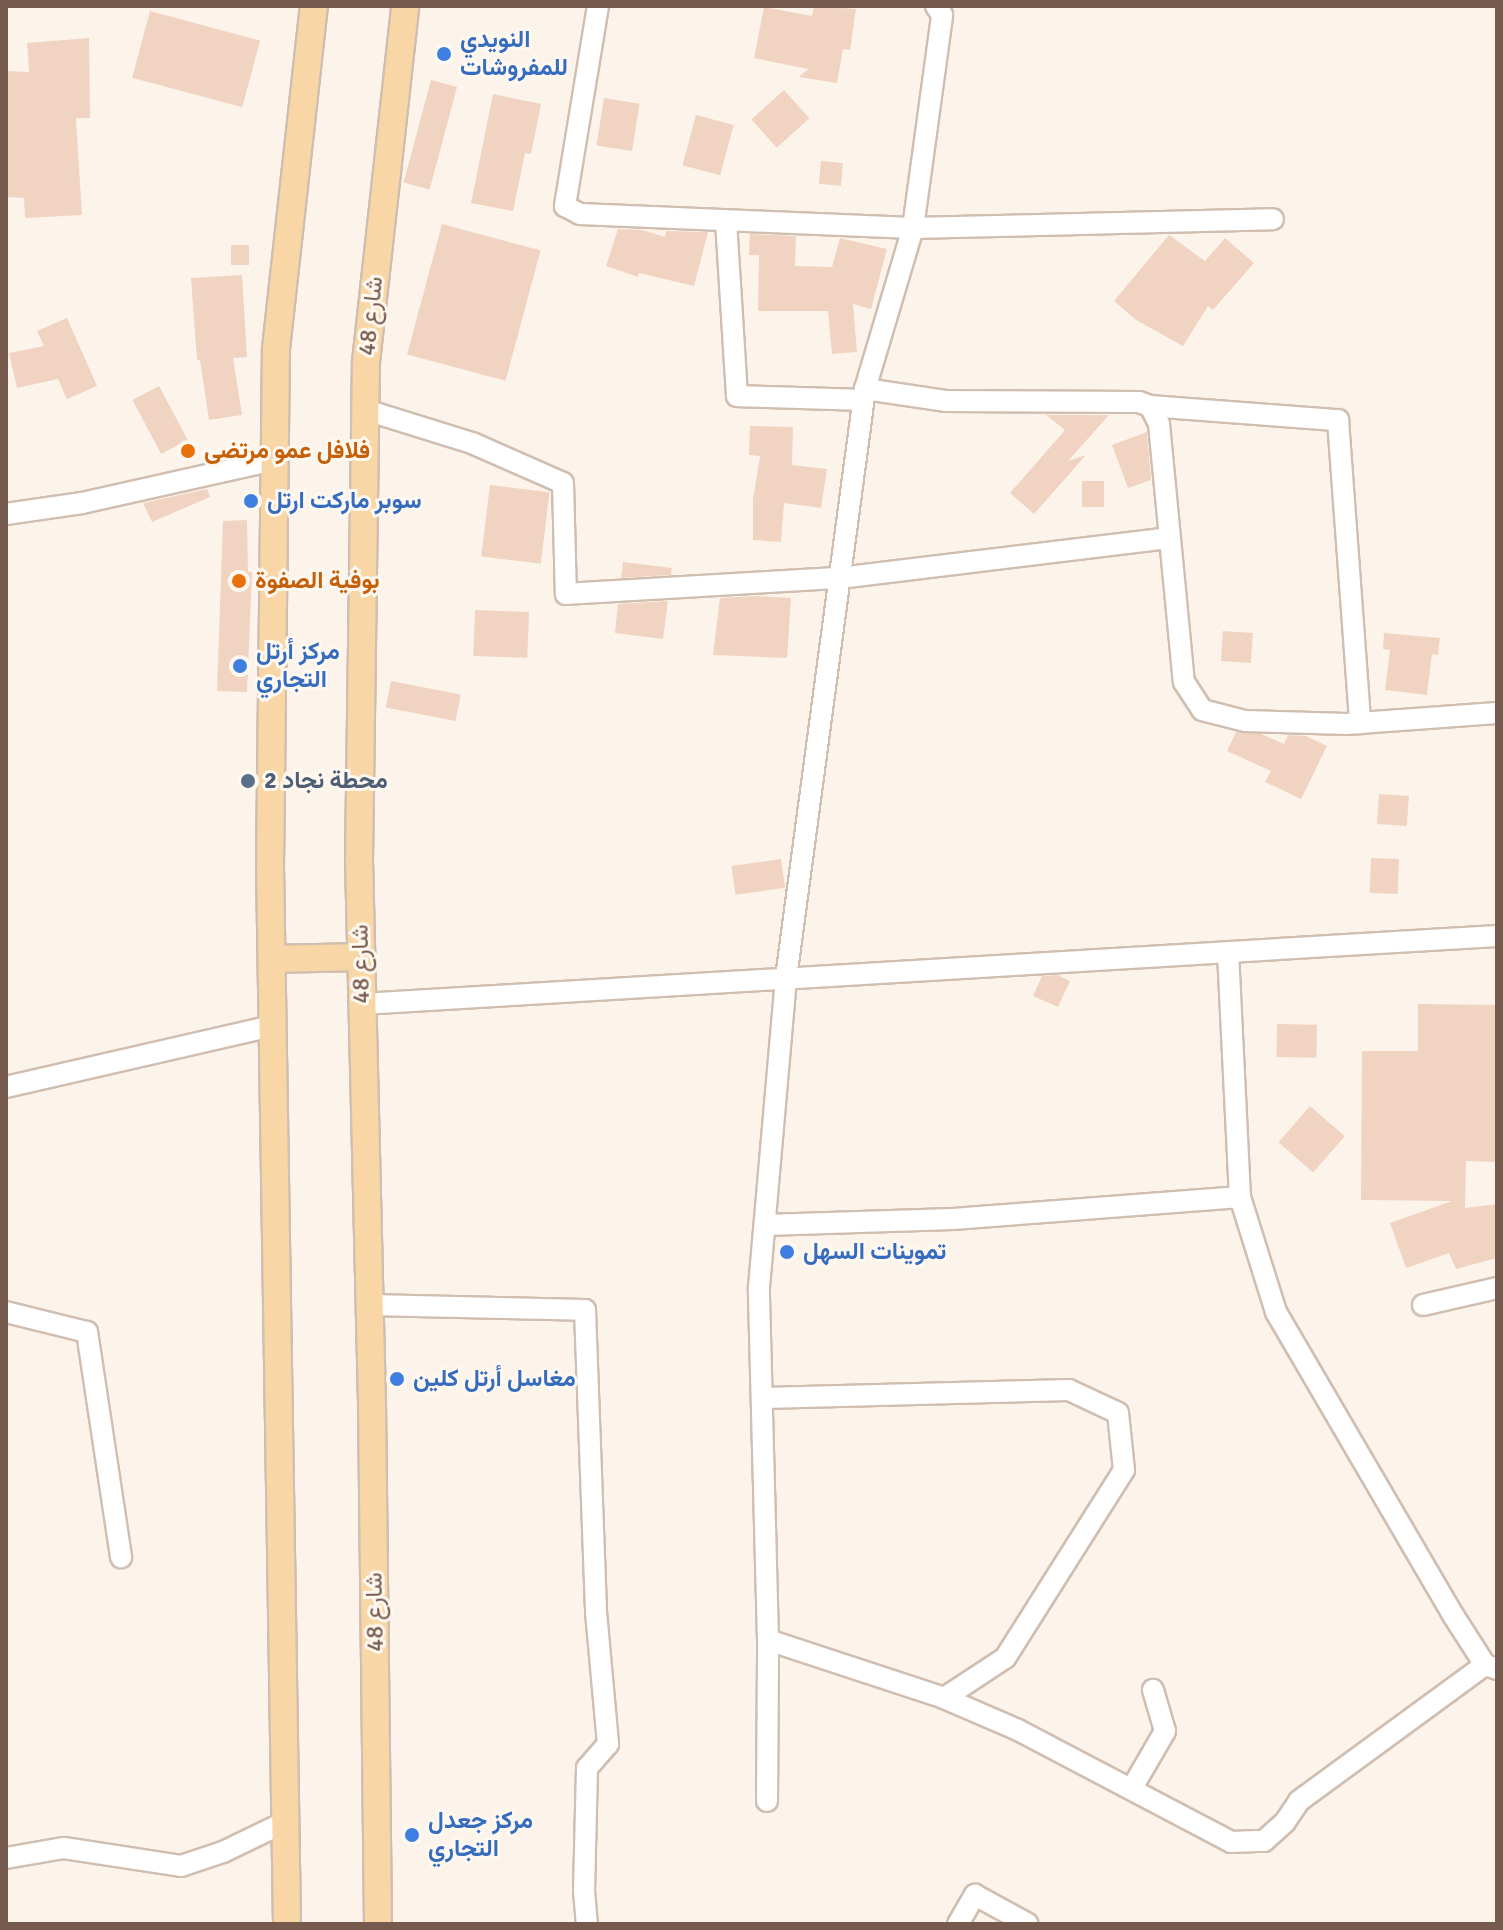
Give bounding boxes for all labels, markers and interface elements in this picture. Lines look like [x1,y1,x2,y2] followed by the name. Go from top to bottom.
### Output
[460,26,568,82] place label: النويدي للمفروشات
[435,45,453,63] marker: النويدي للمفروشات
[353,275,389,357] street label: شارع 48
[204,437,370,465] place label: فلافل عمو مرتضى
[179,442,197,460] marker: فلافل عمو مرتضى
[267,487,422,515] place label: سوبر ماركت ارتل
[242,492,260,510] marker: سوبر ماركت ارتل
[255,567,380,595] place label: بوفية الصفوة
[230,572,248,590] marker: بوفية الصفوة
[256,638,340,694] place label: مركز أرتل التجاري
[231,657,249,675] marker: مركز أرتل التجاري
[264,767,388,795] place label: محطة نجاد 2
[239,772,257,790] marker: محطة نجاد 2
[346,924,376,1004] street label: شارع 48
[803,1238,946,1266] place label: تموينات السهل
[778,1243,796,1261] marker: تموينات السهل
[413,1365,576,1393] place label: مغاسل أرتل كلين
[388,1370,406,1388] marker: مغاسل أرتل كلين
[360,1572,390,1652] street label: شارع 48
[428,1807,533,1863] place label: مركز جعدل التجاري
[403,1826,421,1844] marker: مركز جعدل التجاري

